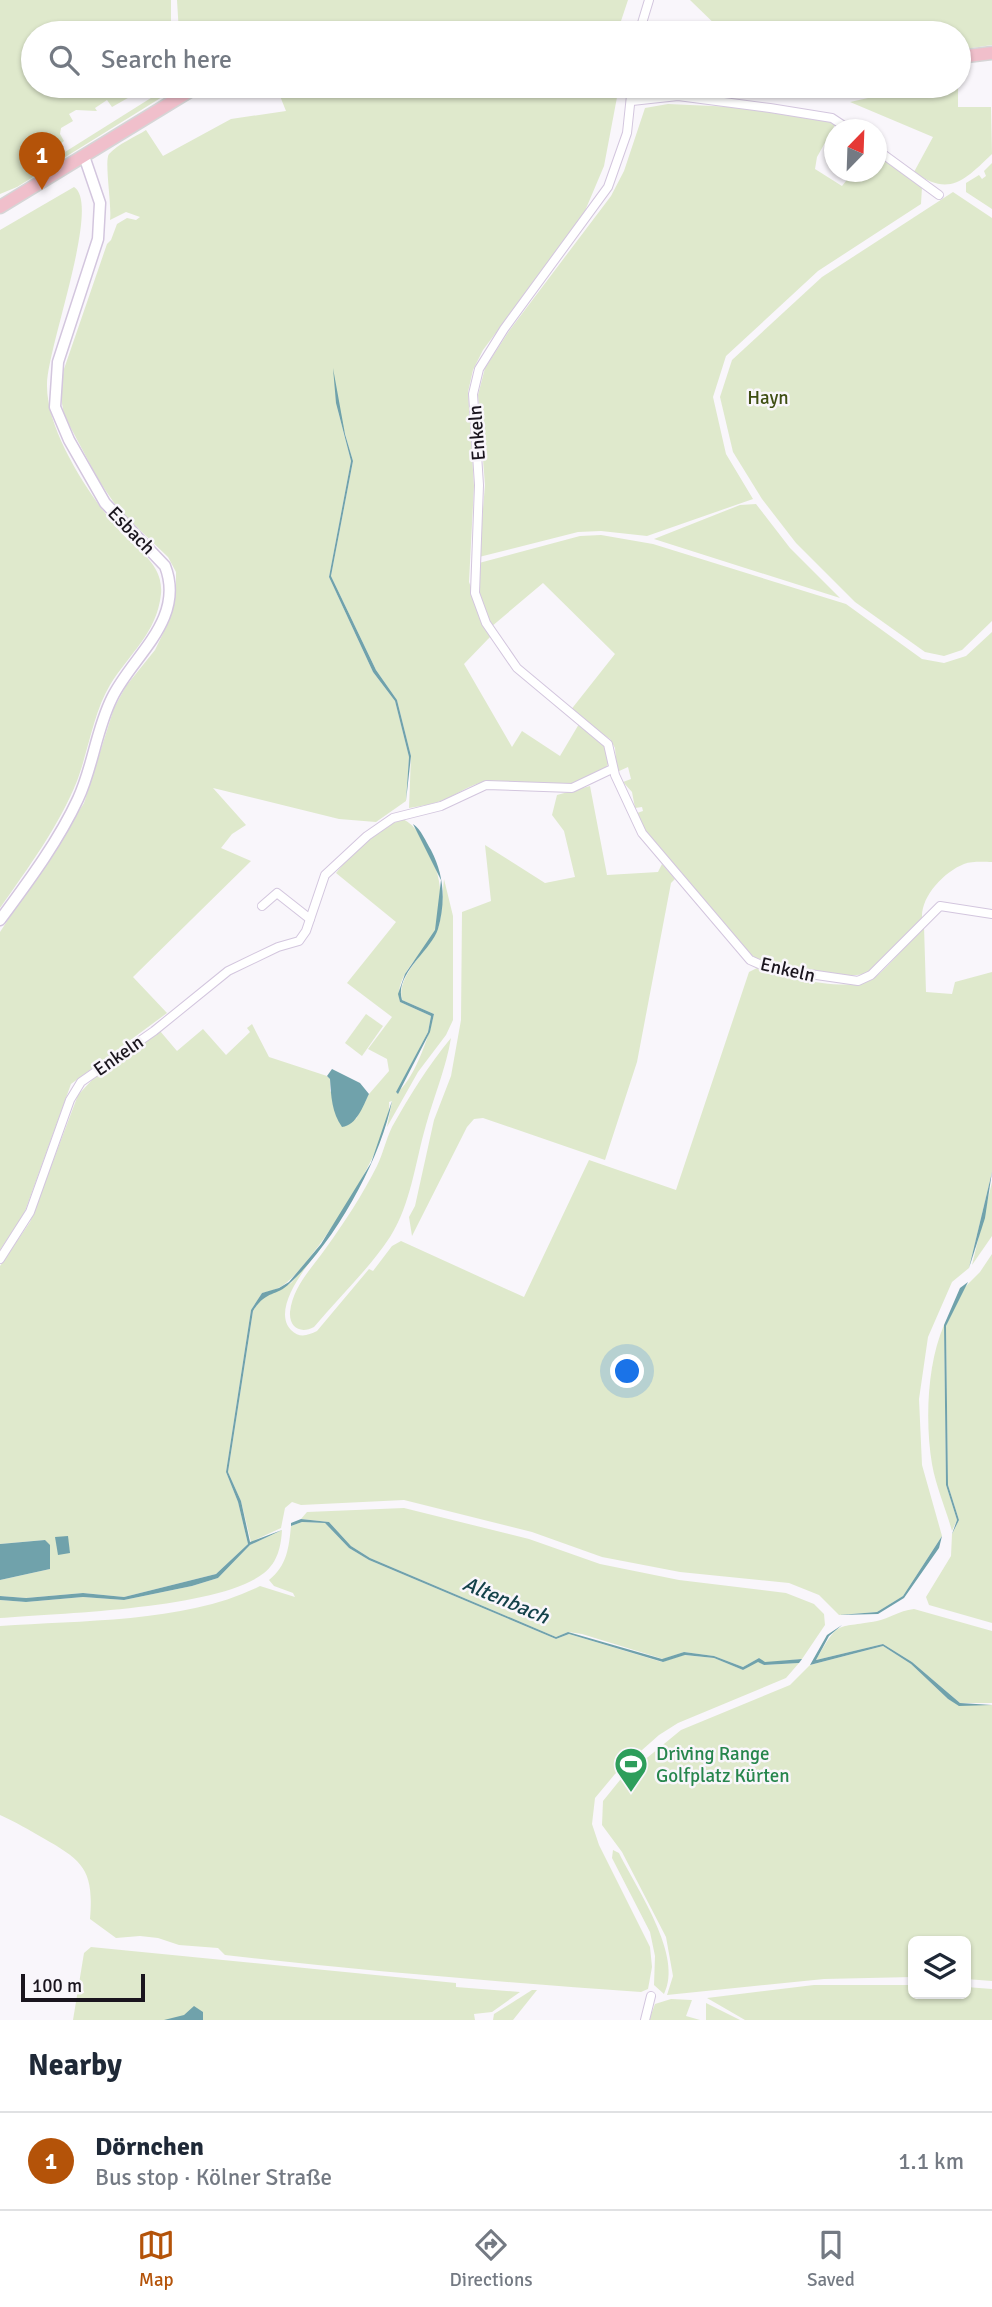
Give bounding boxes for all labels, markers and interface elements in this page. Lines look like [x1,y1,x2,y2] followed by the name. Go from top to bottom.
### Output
[21,21,971,98] search box
[45,41,83,79] icon: search
[101,44,232,76] text: Search here
[824,119,887,182] north arrow
[19,132,65,190] pin: 1
[747,386,789,410] park label: Hayn
[463,404,491,462] street label: Enkeln
[103,502,160,560] street label: Esbach
[758,952,818,988] street label: Enkeln
[89,1030,148,1082] street label: Enkeln
[610,1354,644,1388] your location
[459,1570,553,1630] water label: Altenbach
[656,1742,790,1788] place label: Driving Range Golfplatz Kürten
[612,1745,650,1794] sports icon: Driving Range Golfplatz Kürten
[908,1936,971,1999] map controls
[908,1936,971,1999] button: layers
[21,1971,145,2003] scale bar
[32,1974,82,1998] text: 100 m
[28,2047,122,2084] text: Nearby
[95,2131,204,2163] text: Dörnchen
[45,2147,57,2176] text: 1
[898,2147,964,2176] text: 1.1 km
[95,2163,332,2192] text: Bus stop · Kölner Straße
[137,2226,175,2292] tab: Map
[450,2226,533,2292] tab: Directions
[807,2226,855,2292] tab: Saved

